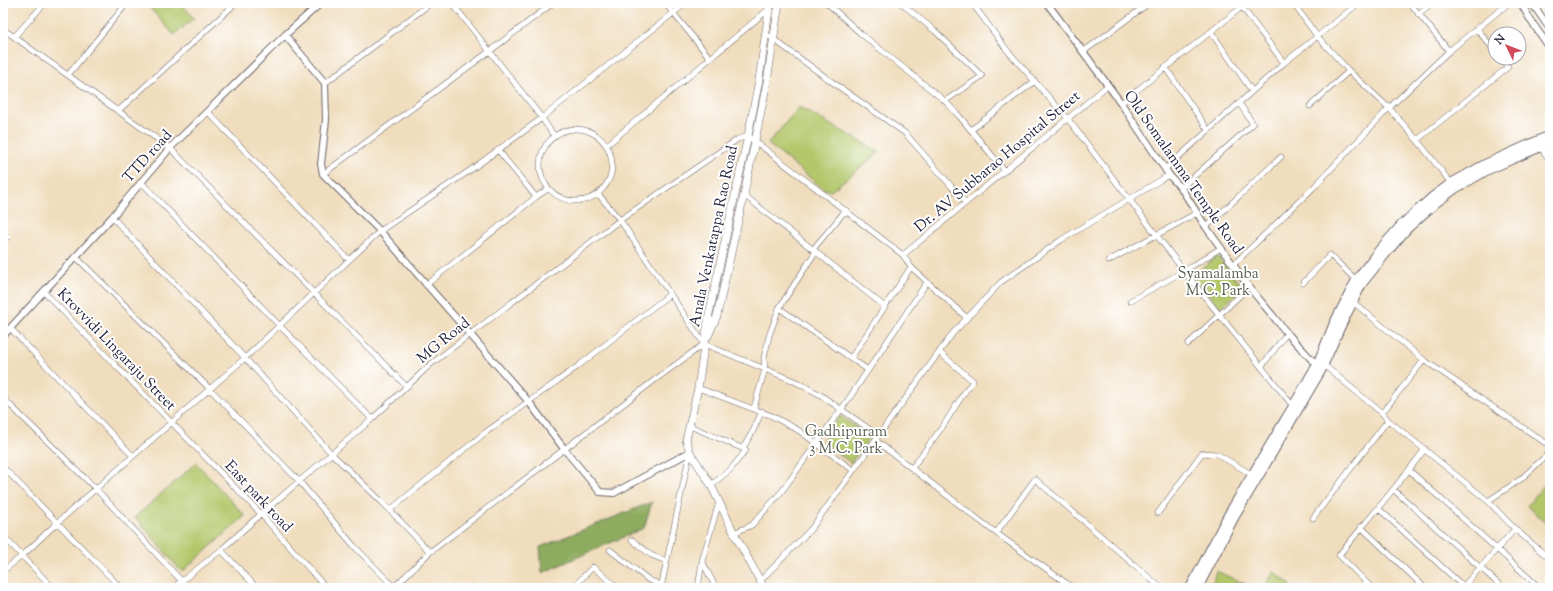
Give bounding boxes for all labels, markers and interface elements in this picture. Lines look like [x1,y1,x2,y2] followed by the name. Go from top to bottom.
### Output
[1487,26,1527,66] north arrow
[1491,31,1509,49] text: N
[911,86,1085,238] street label: Dr. AV Subbarao Hospital Street
[1118,87,1248,259] street label: Old Somalamma Temple Road
[119,125,178,188] street label: TTD road
[685,143,744,329] street label: Anala Venkatappa Rao Road
[1177,264,1259,302] park label: Syamalamba M.C. Park
[52,284,180,416] street label: Krovvidi Lingaraju Street
[413,313,475,369] street label: MG Road
[805,422,888,460] park label: Gadhipuram 3 M.C. Park
[219,457,297,538] street label: East park road

